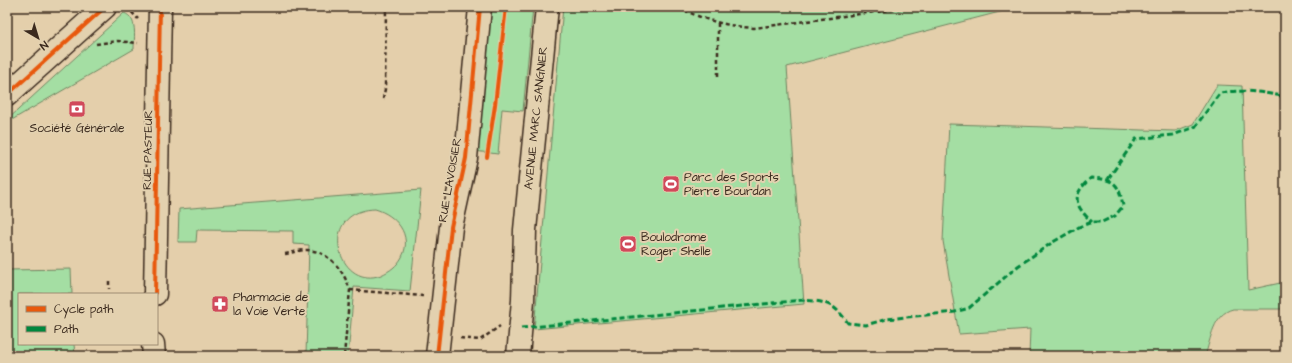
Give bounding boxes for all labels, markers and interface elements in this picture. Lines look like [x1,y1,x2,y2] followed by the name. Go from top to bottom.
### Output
[18,18,58,58] north arrow
[36,37,51,54] text: N
[520,45,552,191] street label: AVENUE MARC SANGNIER
[67,99,87,119] bank icon: Société Générale
[139,110,157,190] street label: RUE PASTEUR
[30,120,125,137] place label: Société Générale
[434,136,466,224] street label: RUE LAVOISIER
[684,169,779,200] place label: Parc des Sports Pierre Bourdan
[661,174,681,194] sports icon: Parc des Sports Pierre Bourdan
[641,229,711,261] place label: Boulodrome Roger Shelle
[618,234,638,254] sports icon: Boulodrome Roger Shelle
[233,289,309,320] place label: Pharmacie de la Voie Verte
[18,293,158,345] legend
[210,294,230,314] pharmacy icon: Pharmacie de la Voie Verte
[54,301,113,319] text: Cycle path
[54,321,79,338] text: Path

